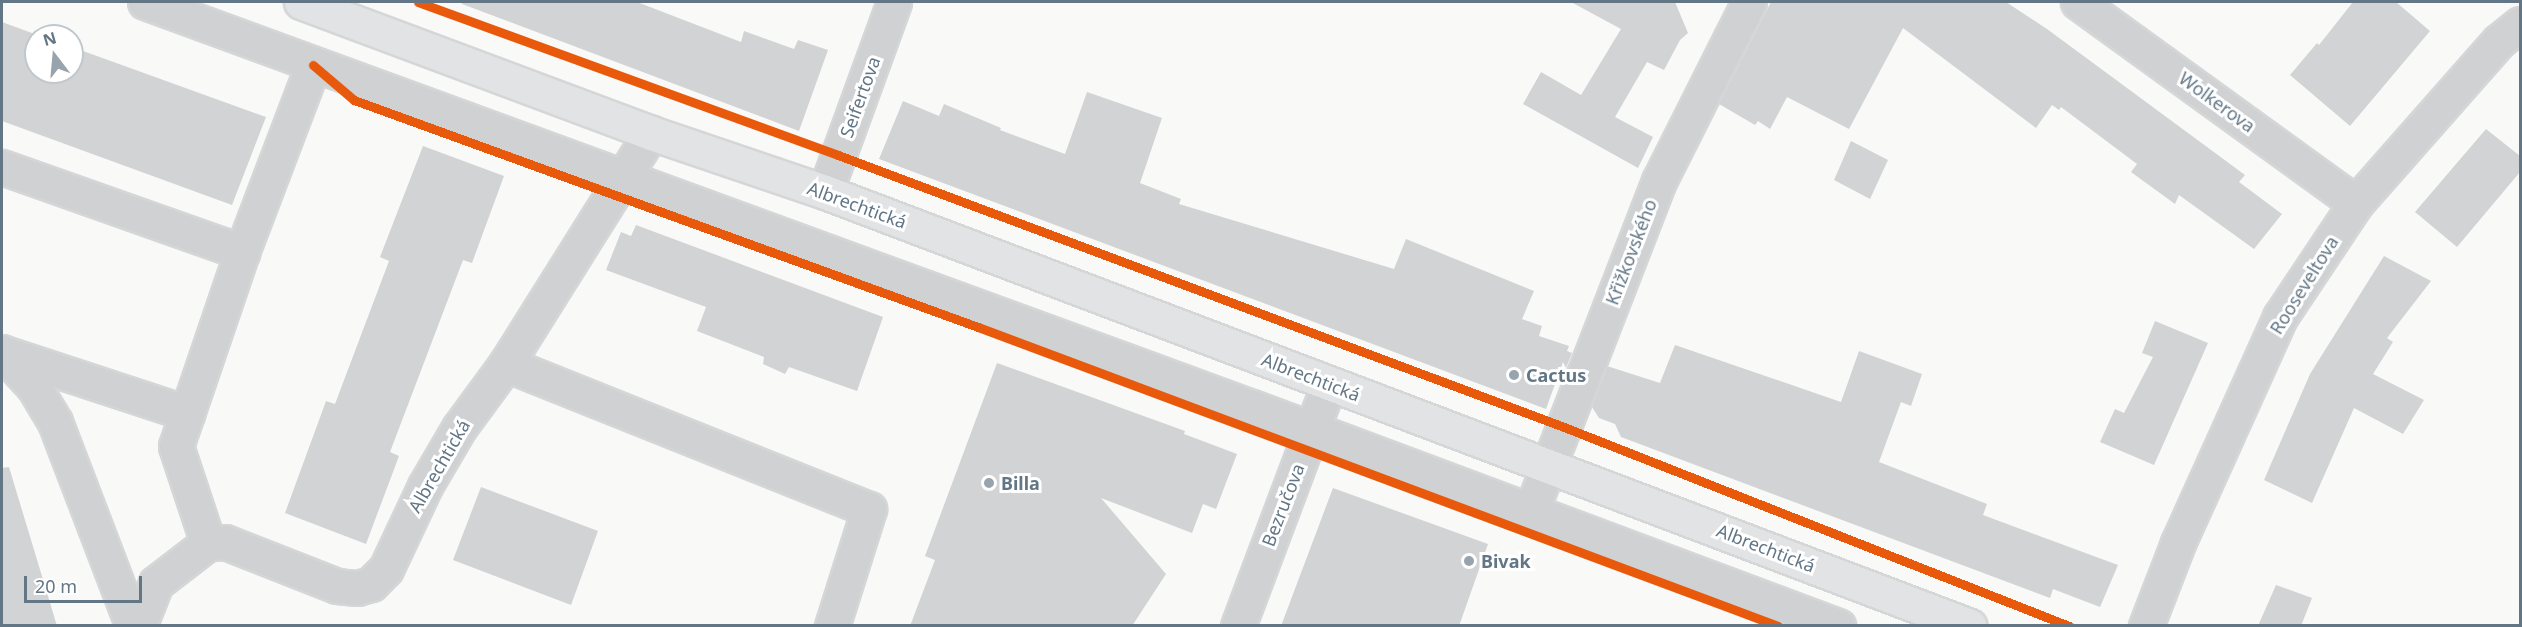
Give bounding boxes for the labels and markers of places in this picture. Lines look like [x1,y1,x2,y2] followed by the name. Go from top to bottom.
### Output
[1526,364,1586,386] place label: Cactus
[1507,368,1521,382] marker: Cactus
[1001,472,1040,494] place label: Billa
[982,476,996,490] marker: Billa
[1481,550,1531,572] place label: Bivak
[1462,554,1476,568] marker: Bivak

